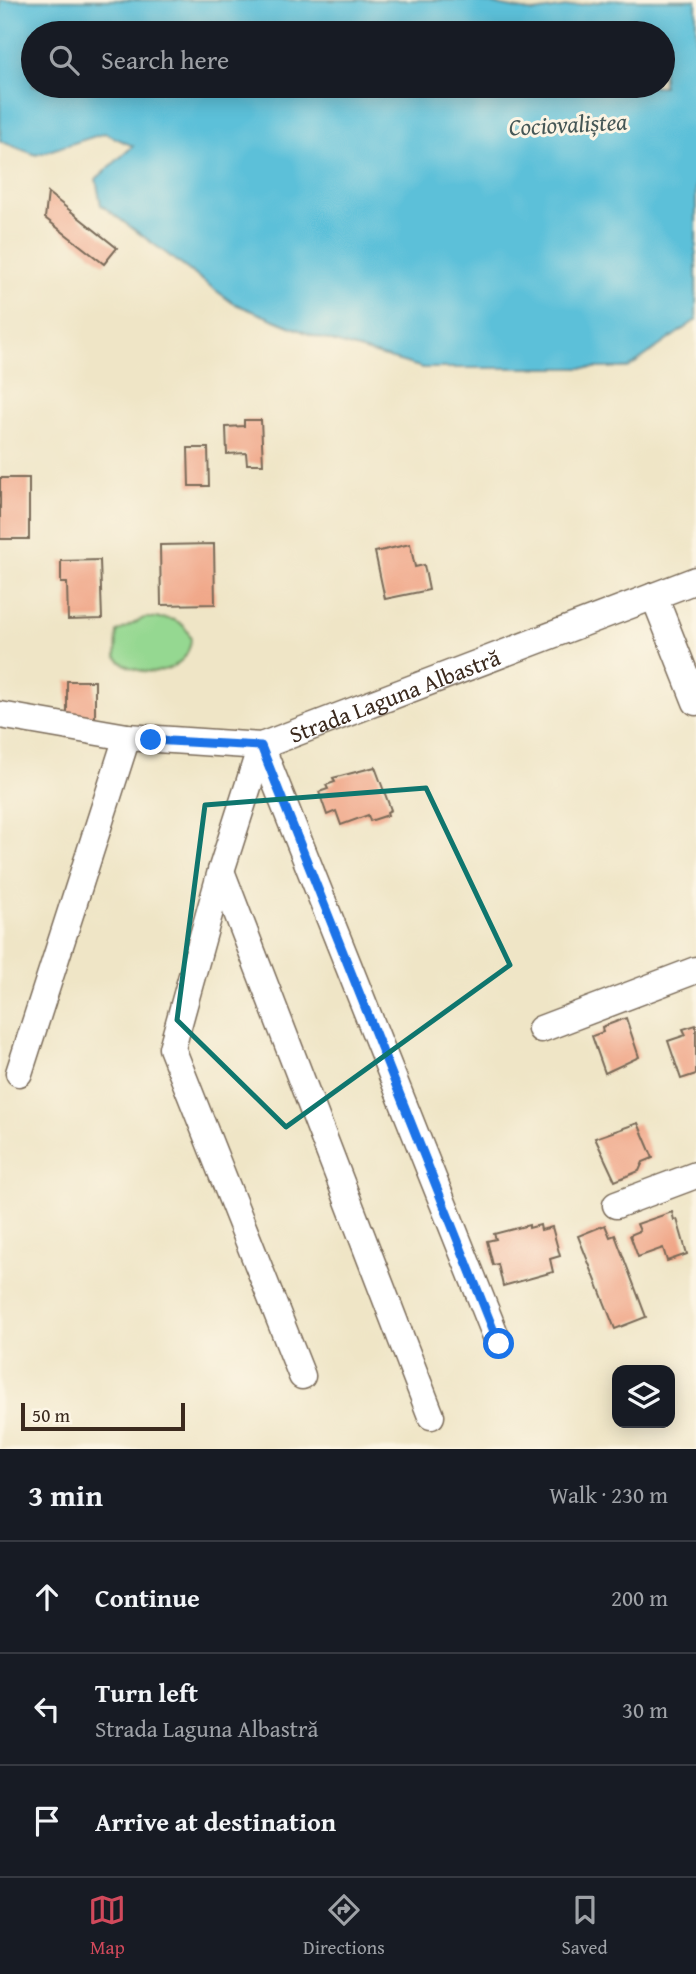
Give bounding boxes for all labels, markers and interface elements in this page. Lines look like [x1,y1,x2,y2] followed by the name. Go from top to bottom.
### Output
[21,21,675,98] search box
[101,40,229,79] text: Search here
[45,41,83,79] icon: search
[508,103,628,145] water label: Cociovaliștea
[284,640,505,750] street label: Strada Laguna Albastră
[135,724,166,755] route end
[483,1328,514,1359] route start
[612,1365,675,1428] map controls
[612,1365,675,1428] button: layers
[21,1400,186,1432] scale bar
[32,1401,70,1429] text: 50 m
[28,1473,103,1517] text: 3 min
[549,1478,668,1511] text: Walk · 230 m
[28,1578,66,1616] icon: ahead
[95,1578,200,1617] text: Continue
[611,1581,668,1614] text: 200 m
[95,1673,198,1712] text: Turn left
[28,1690,66,1728] icon: left
[622,1693,668,1726] text: 30 m
[95,1712,318,1745] text: Strada Laguna Albastră
[28,1802,66,1840] icon: arrive
[95,1802,336,1841] text: Arrive at destination
[88,1891,126,1961] tab: Map
[303,1891,385,1961] tab: Directions
[562,1891,608,1961] tab: Saved

